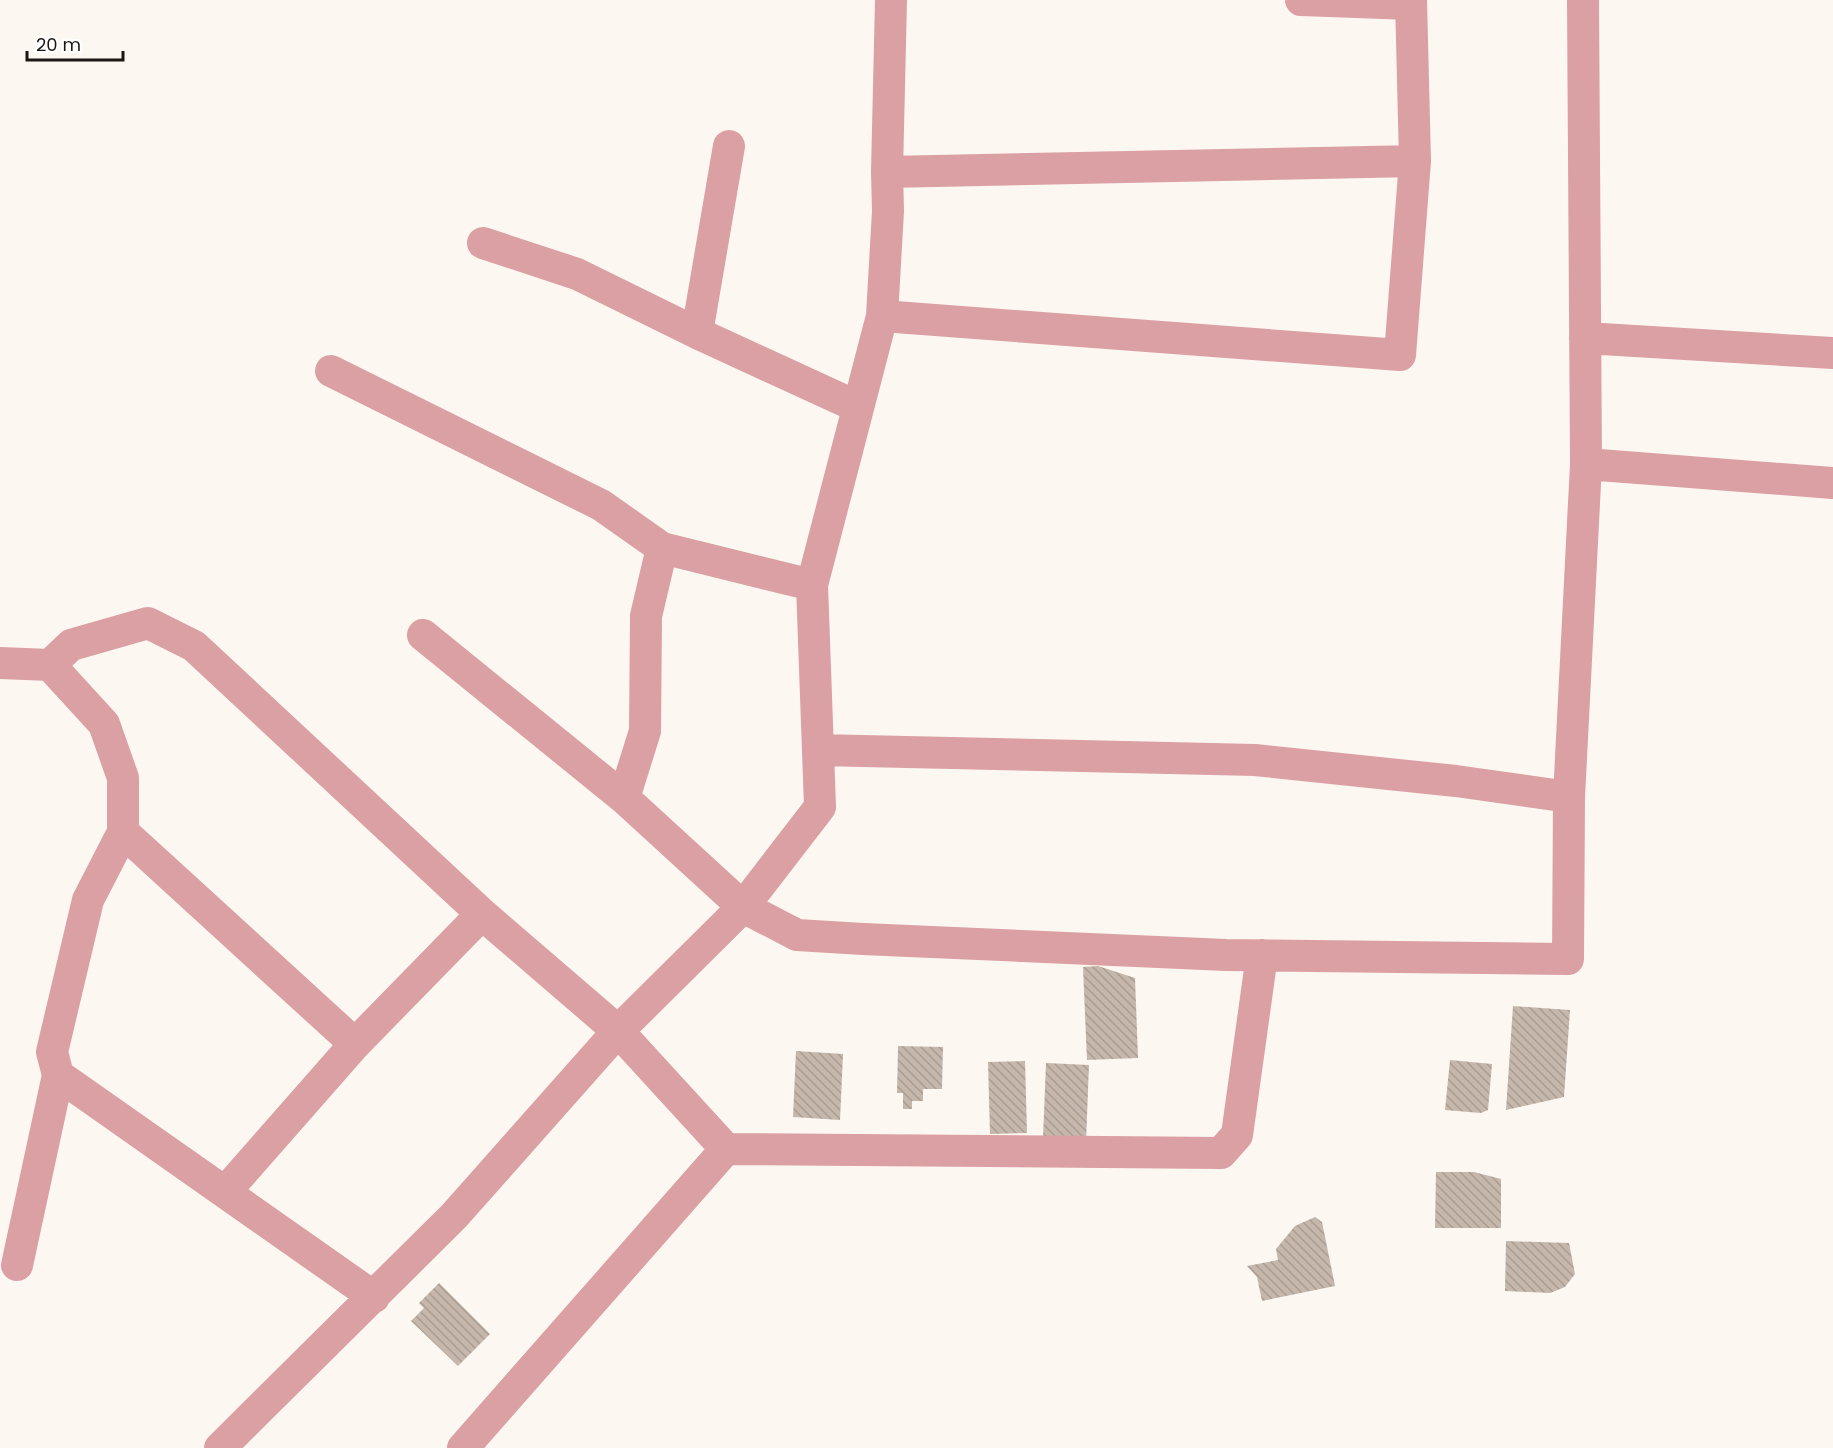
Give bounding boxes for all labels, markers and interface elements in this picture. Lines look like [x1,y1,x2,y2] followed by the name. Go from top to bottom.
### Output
[27,24,123,62] scale bar
[36,32,81,57] text: 20 m

